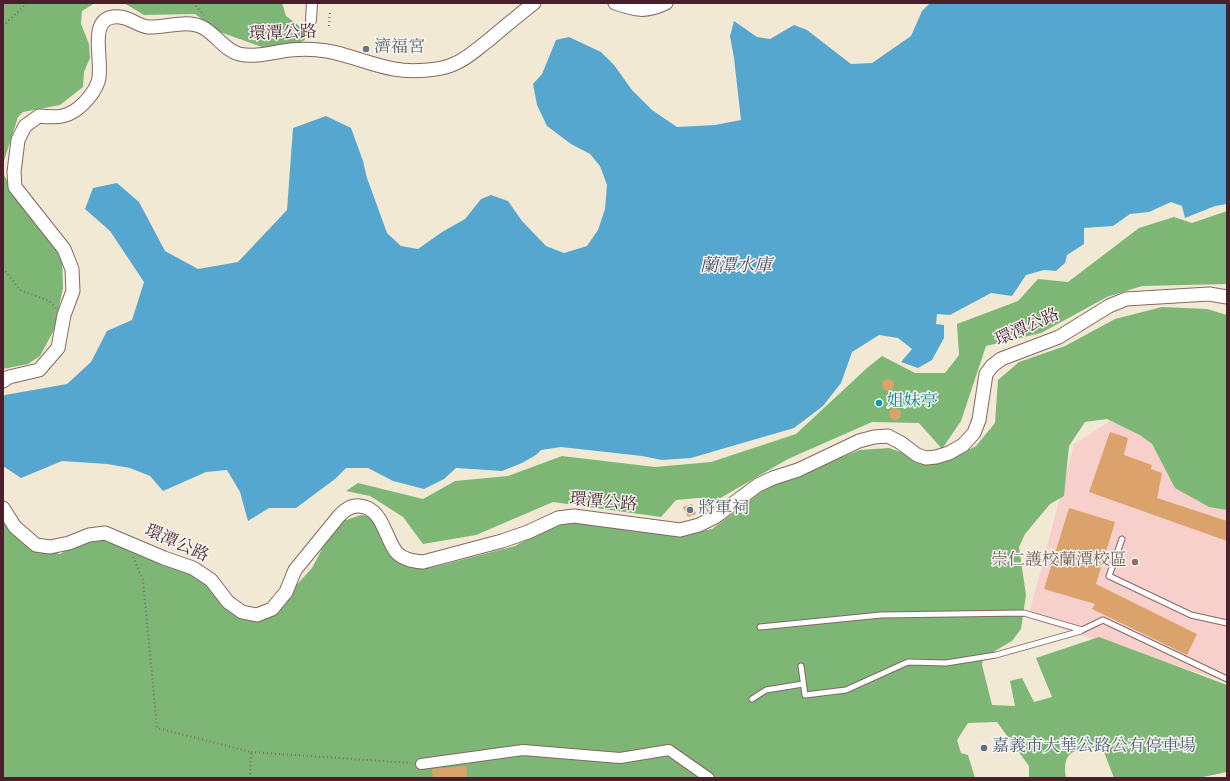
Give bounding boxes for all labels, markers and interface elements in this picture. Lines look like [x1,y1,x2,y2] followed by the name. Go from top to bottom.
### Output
[249,24,317,46] street label: 環潭公路
[374,39,425,59] place label: 濟福宮
[361,44,371,54] marker: 濟福宮
[700,257,772,279] water label: 蘭潭水庫
[993,306,1063,352] street label: 環潭公路
[887,393,938,413] place label: 姐妹亭
[874,398,884,408] marker: 姐妹亭
[568,491,638,517] street label: 環潭公路
[698,500,749,520] place label: 將軍祠
[685,505,695,515] marker: 將軍祠
[141,522,211,568] street label: 環潭公路
[991,552,1127,572] place label: 崇仁護校蘭潭校區
[1130,557,1140,567] marker: 崇仁護校蘭潭校區
[992,738,1196,758] place label: 嘉義市大華公路公有停車場
[979,743,989,753] marker: 嘉義市大華公路公有停車場

